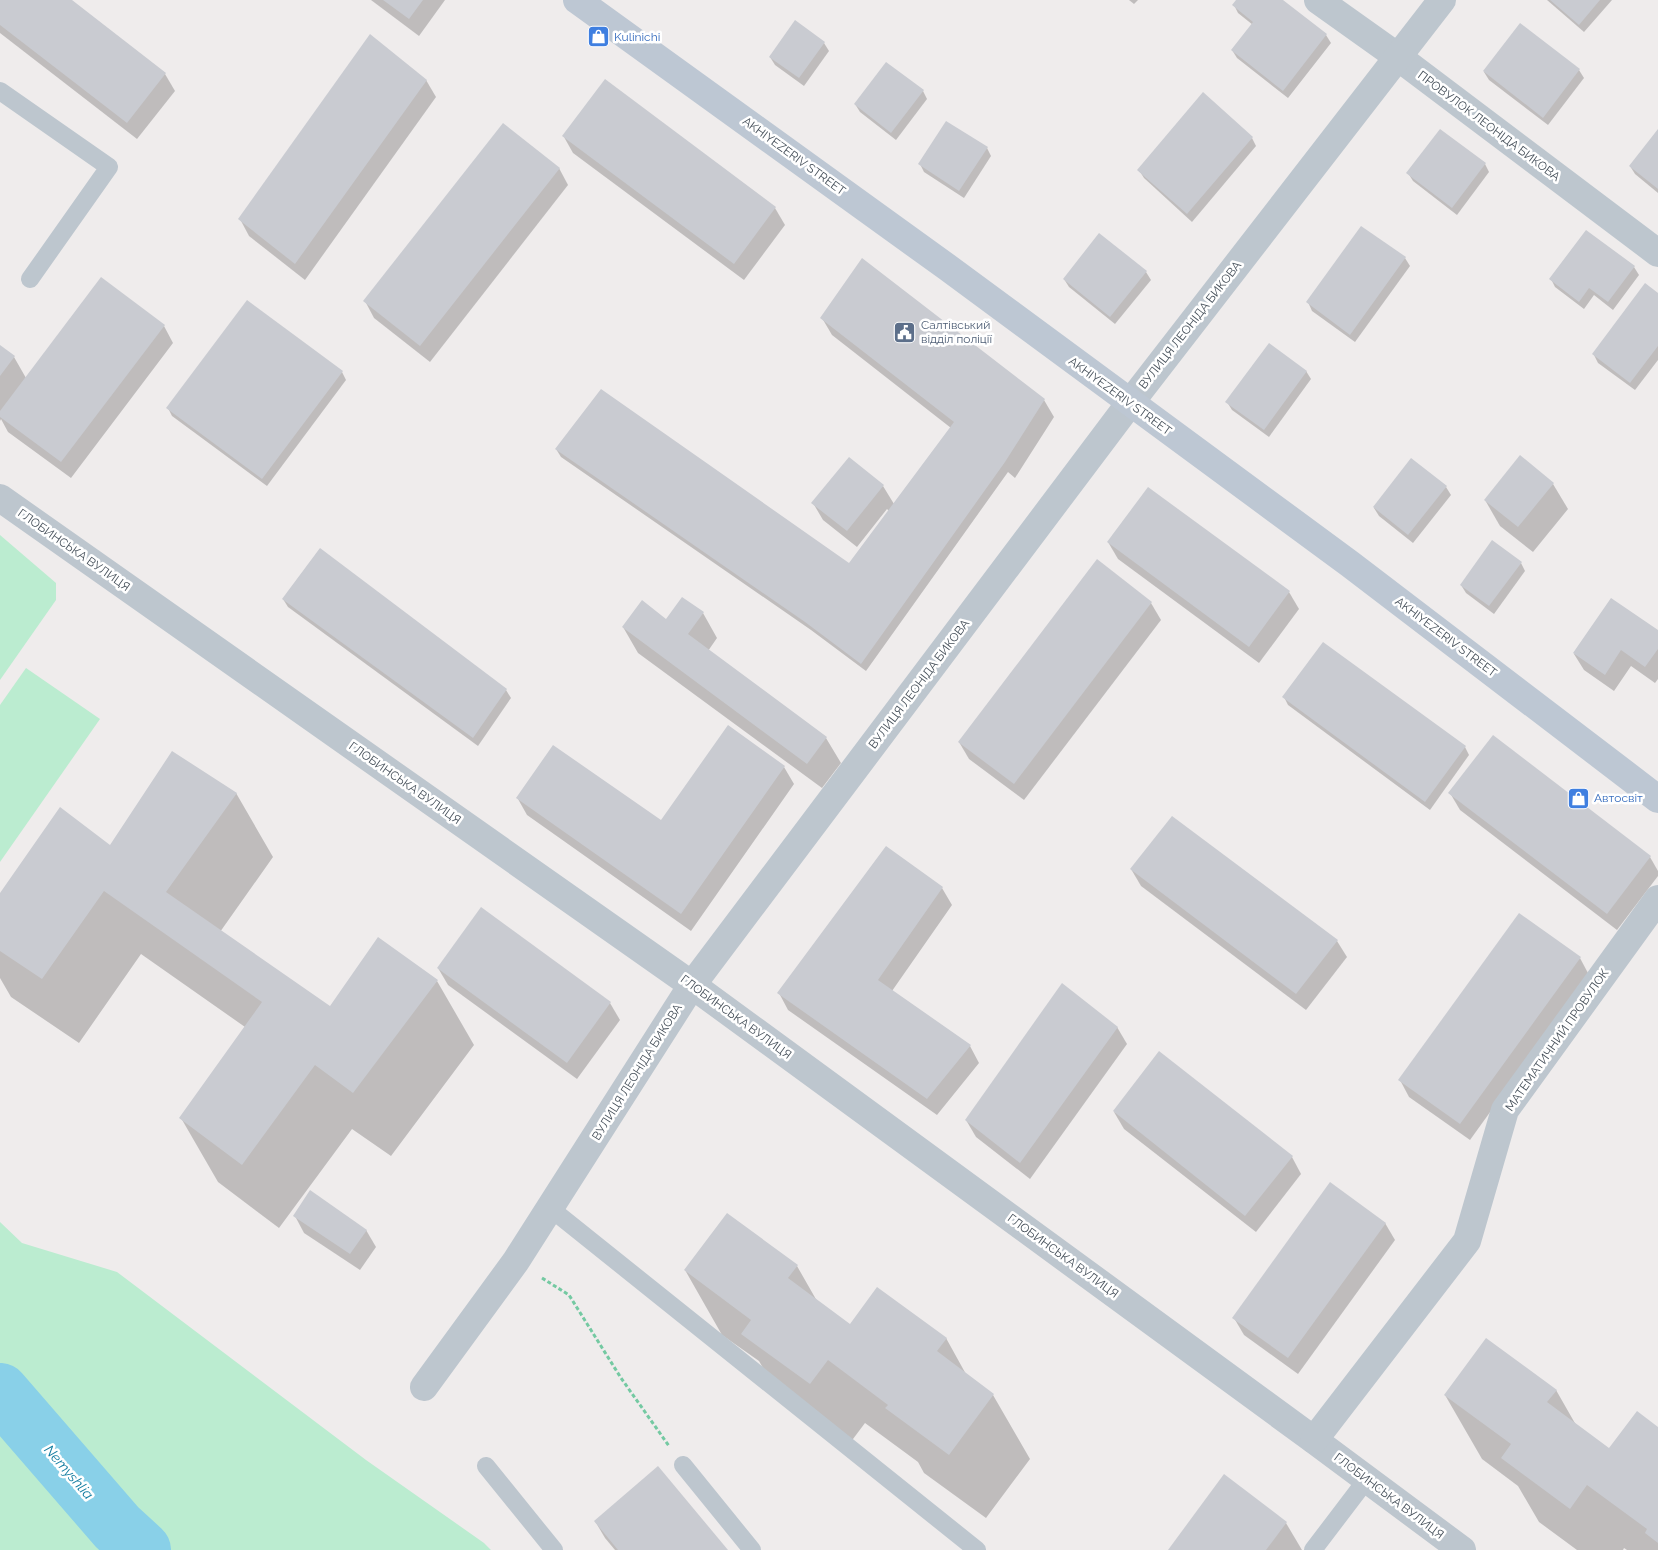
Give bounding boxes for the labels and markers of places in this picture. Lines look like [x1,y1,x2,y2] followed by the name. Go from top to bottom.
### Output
[586,25,610,49] shop icon: Kulinichi
[614,30,660,44] place label: Kulinichi
[921,318,992,346] place label: Салтівський відділ поліції
[893,320,917,344] public building icon: Салтівський відділ поліції
[1566,786,1590,810] shop icon: Автосвіт
[1594,791,1643,805] place label: Автосвіт

